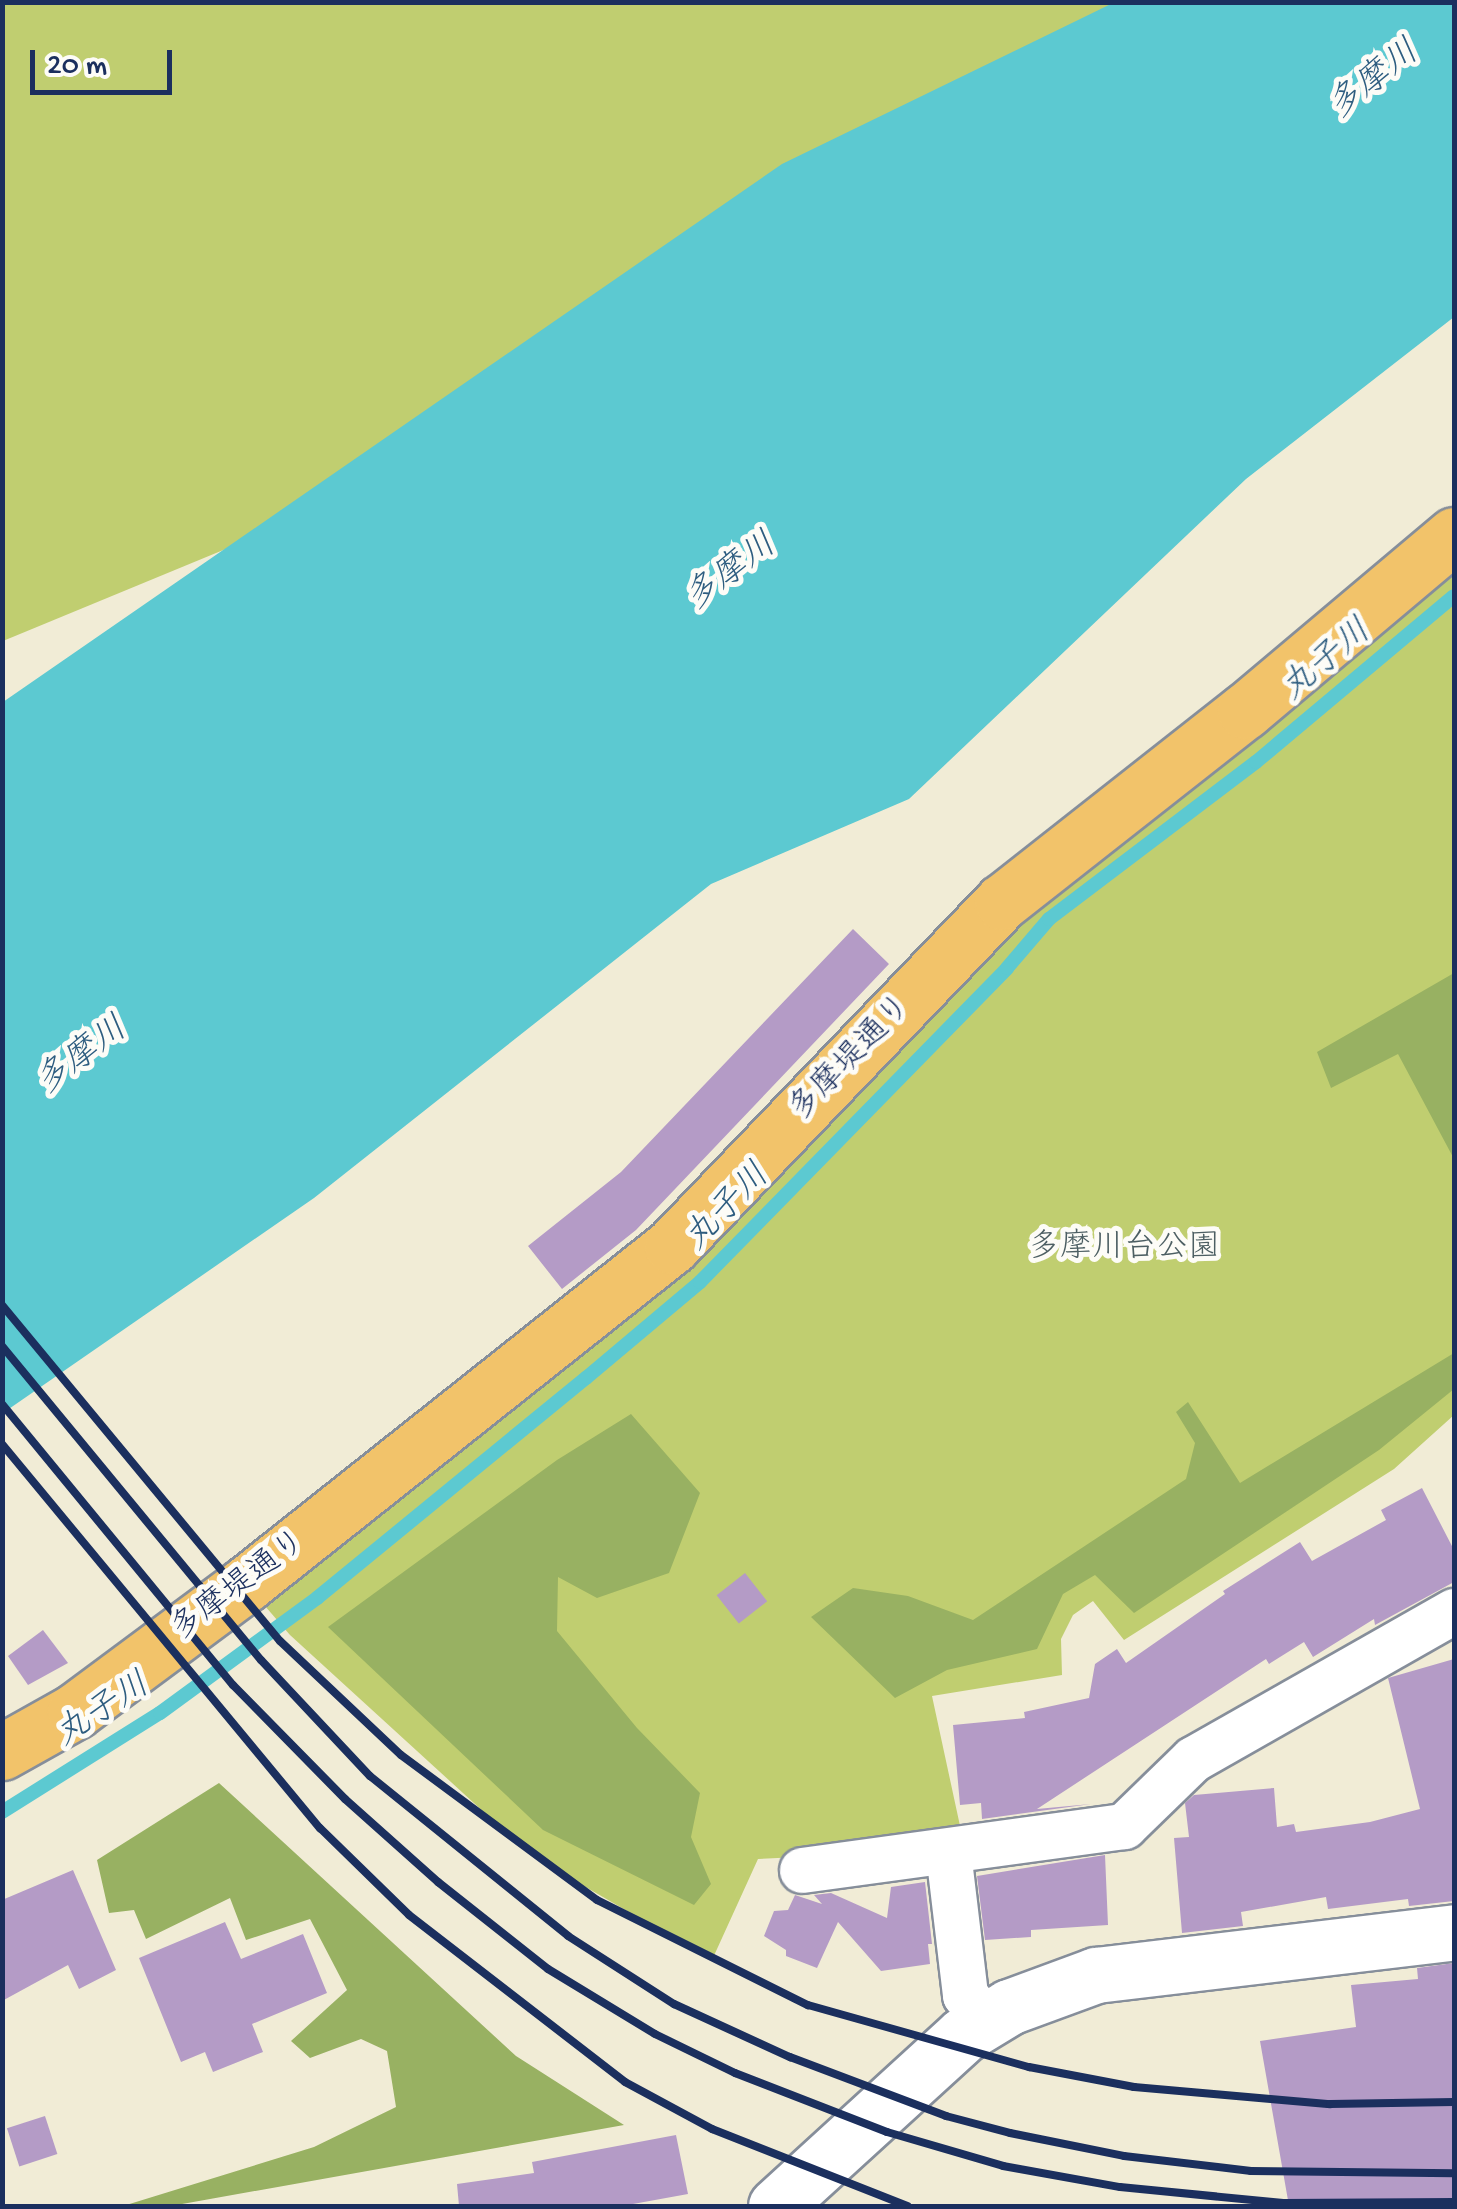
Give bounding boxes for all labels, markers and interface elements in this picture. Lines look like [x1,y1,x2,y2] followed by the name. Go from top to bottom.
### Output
[35,30,178,92] scale bar
[1321,33,1429,131] water label: 多摩川
[47,50,107,85] text: 20 m
[677,526,787,622] water label: 多摩川
[1274,612,1382,712] water label: 丸子川
[783,988,921,1130] street label: 多摩堤通り
[28,1010,138,1106] water label: 多摩川
[677,1157,781,1261] water label: 丸子川
[1028,1230,1220,1268] park label: 多摩川台公園
[165,1524,315,1650] street label: 多摩堤通り
[49,1666,159,1758] water label: 丸子川

